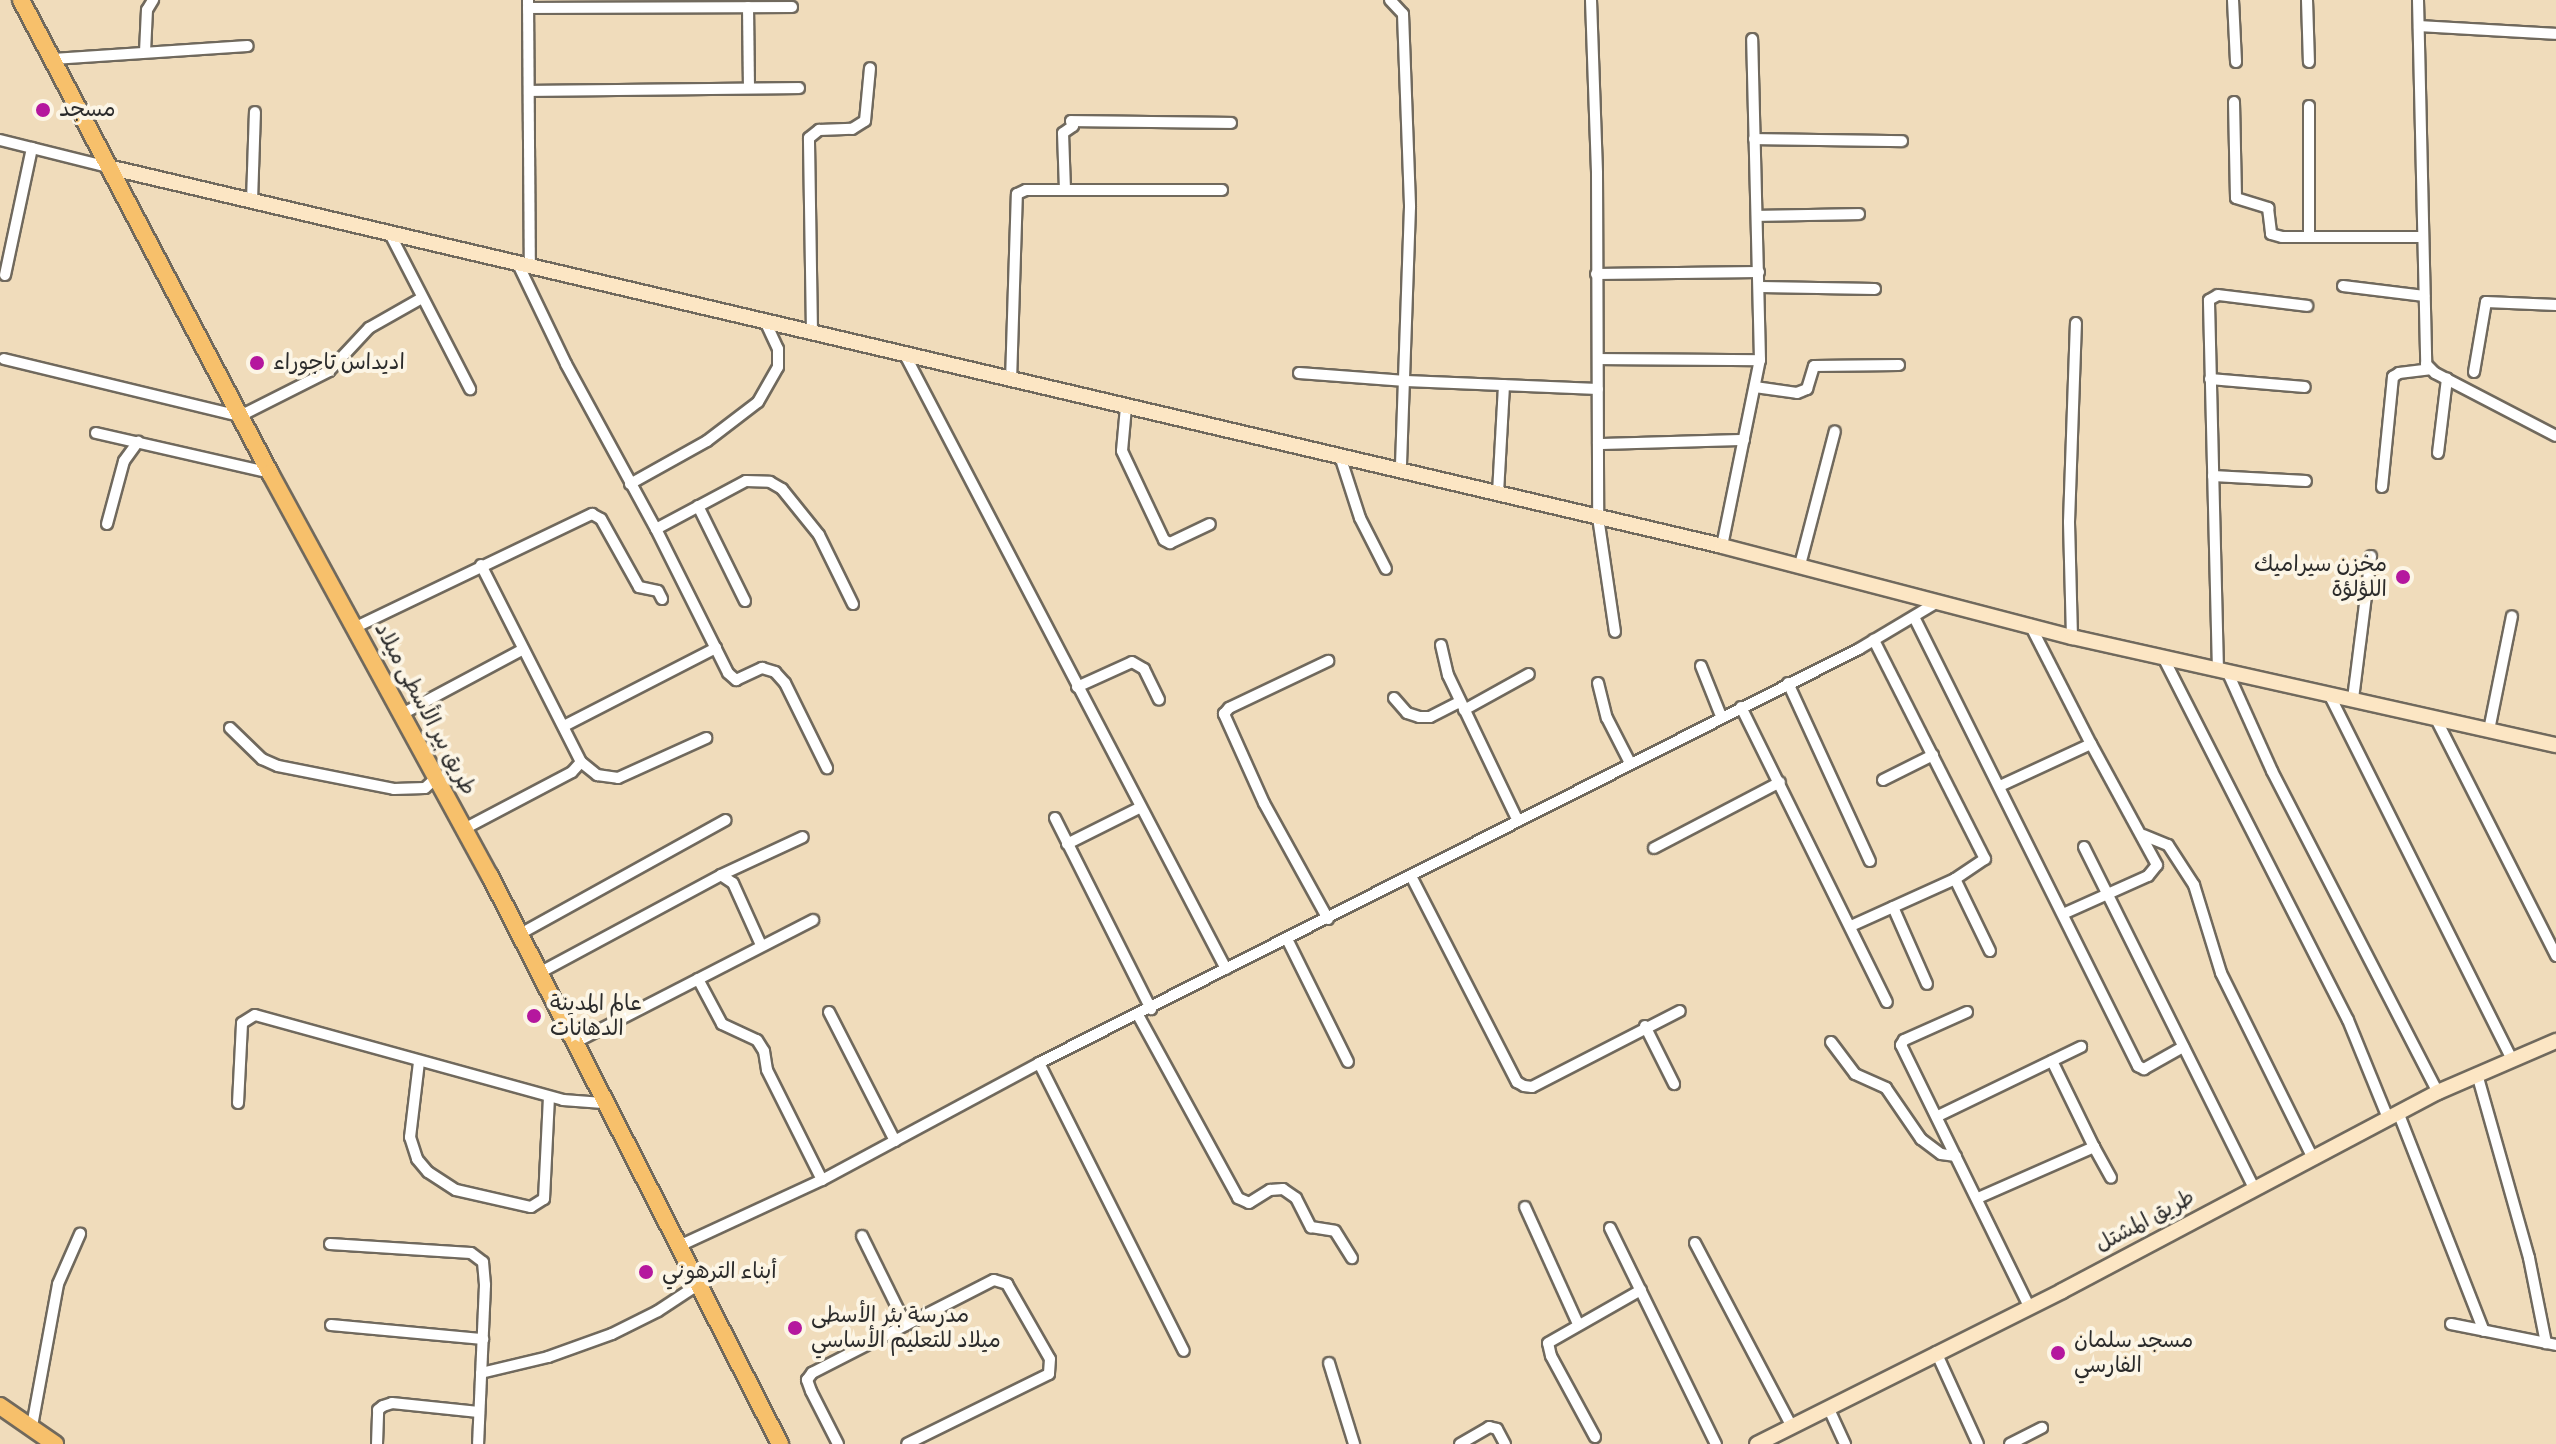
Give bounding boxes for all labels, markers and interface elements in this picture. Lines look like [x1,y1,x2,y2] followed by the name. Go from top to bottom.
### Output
[59,97,115,123] place label: مسجد
[34,101,52,119] marker: مسجد
[273,350,405,376] place label: اديداس تاجوراء
[248,354,266,372] marker: اديداس تاجوراء
[2254,551,2387,602] place label: مخزن سيراميك اللؤلؤة
[2394,568,2412,586] marker: مخزن سيراميك اللؤلؤة
[368,618,482,800] street label: طريق بير الأسطى ميلاد
[550,990,642,1042] place label: عالم المدينة الدهانات
[525,1007,543,1025] marker: عالم المدينة الدهانات
[2091,1184,2199,1258] street label: طريق المشتل
[662,1259,777,1285] place label: أبناء الترهوني
[637,1263,655,1281] marker: أبناء الترهوني
[811,1302,1001,1354] place label: مدرسة بئر الأسطى ميلاد للتعليم الأساسي
[786,1319,804,1337] marker: مدرسة بئر الأسطى ميلاد للتعليم الأساسي
[2074,1327,2193,1378] place label: مسجد سلمان الفارسي
[2049,1344,2067,1362] marker: مسجد سلمان الفارسي

